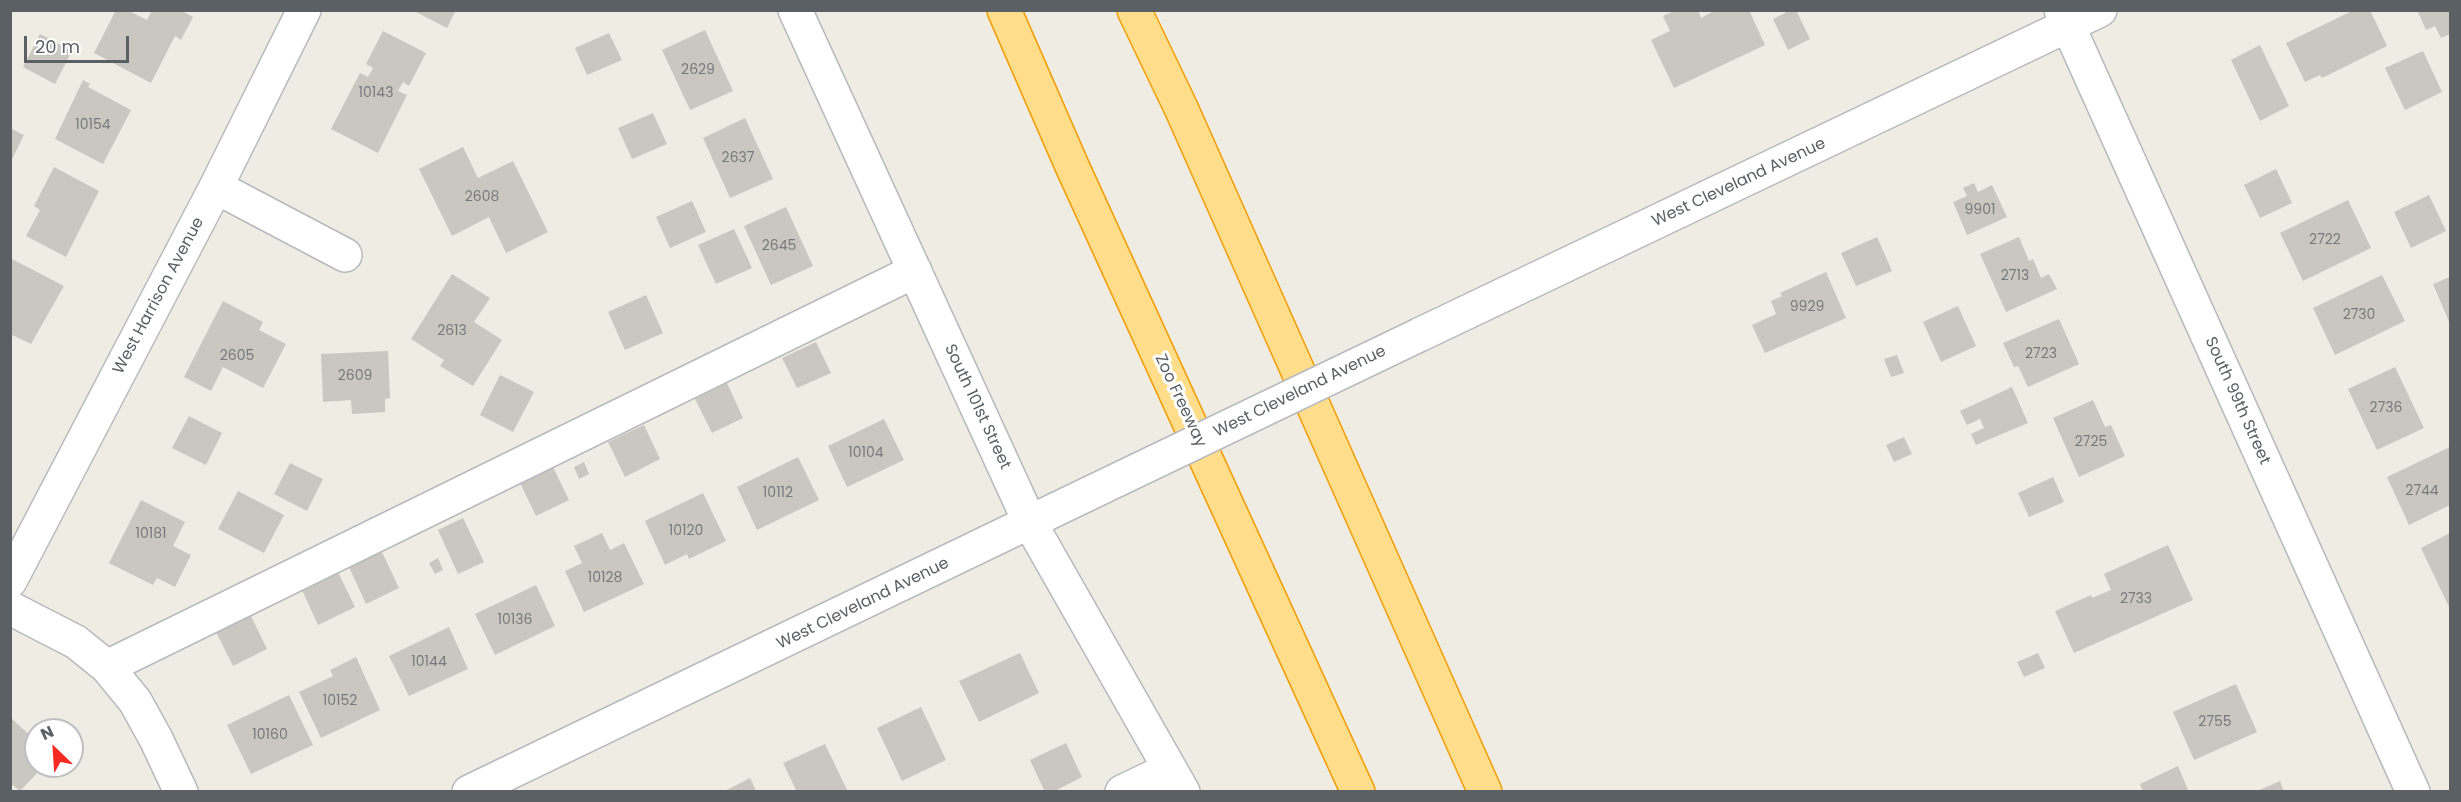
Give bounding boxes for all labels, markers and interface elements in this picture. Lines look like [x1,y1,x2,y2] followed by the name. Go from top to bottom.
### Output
[27,24,132,62] scale bar
[35,34,80,59] text: 20 m
[681,62,715,78] house number: 2629
[359,85,393,101] house number: 10143
[75,117,111,133] house number: 10154
[1649,134,1829,232] street label: West Cleveland Avenue
[722,150,754,166] house number: 2637
[465,189,499,205] house number: 2608
[1965,202,1995,218] house number: 9901
[109,214,209,378] street label: West Harrison Avenue
[2309,232,2341,248] house number: 2722
[762,238,796,254] house number: 2645
[2001,268,2029,284] house number: 2713
[1790,299,1824,315] house number: 9929
[2343,307,2375,323] house number: 2730
[437,323,467,339] house number: 2613
[2200,334,2274,468] street label: South 99th Street
[940,341,1014,473] street label: South 101st Street
[1211,342,1389,442] street label: West Cleveland Avenue
[2025,346,2057,362] house number: 2723
[220,348,254,364] house number: 2605
[1150,352,1210,450] street label: Zoo Freeway
[338,368,372,384] house number: 2609
[2370,400,2402,416] house number: 2736
[2075,434,2107,450] house number: 2725
[848,445,884,461] house number: 10104
[2405,483,2439,499] house number: 2744
[763,485,793,501] house number: 10112
[669,523,703,539] house number: 10120
[135,526,167,542] house number: 10181
[774,554,952,654] street label: West Cleveland Avenue
[588,570,622,586] house number: 10128
[2120,591,2152,607] house number: 2733
[498,612,532,628] house number: 10136
[411,654,447,670] house number: 10144
[323,693,357,709] house number: 10152
[2198,714,2232,730] house number: 2755
[24,718,84,778] north arrow
[37,720,57,746] text: N
[252,727,288,743] house number: 10160

